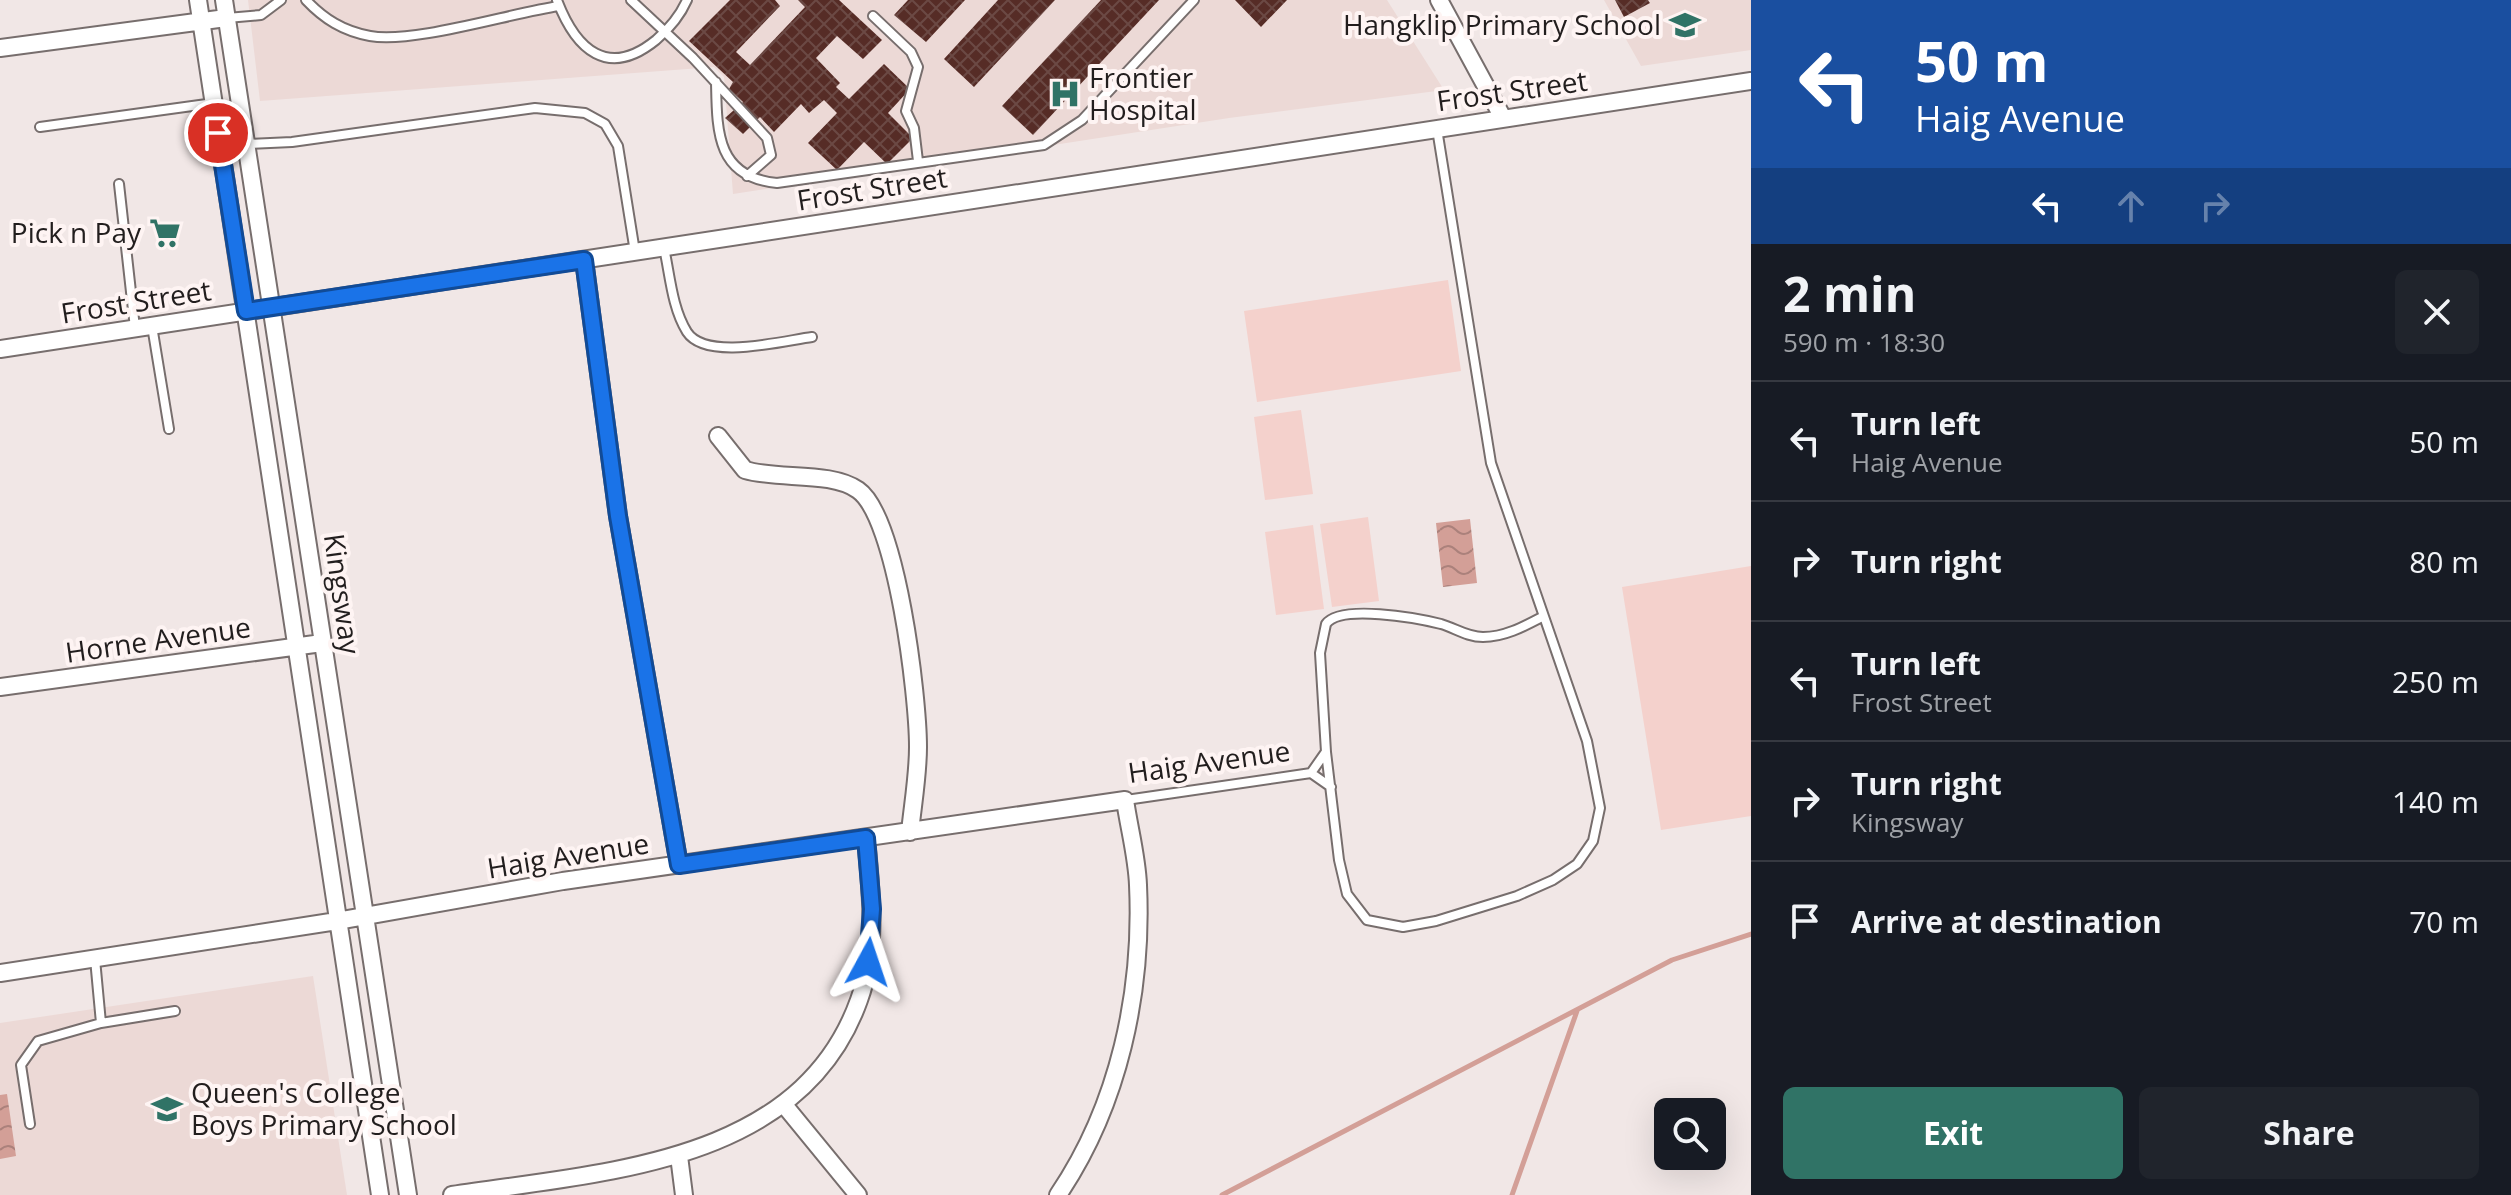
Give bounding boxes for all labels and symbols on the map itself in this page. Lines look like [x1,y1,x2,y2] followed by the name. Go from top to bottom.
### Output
[1343,5,1661,43] place label: Hangklip Primary School
[1668,8,1702,42] school or university icon: Hangklip Primary School
[1089,58,1197,128] place label: Frontier Hospital
[1434,61,1590,119] street label: Frost Street
[1048,77,1082,111] hospital icon: Frontier Hospital
[184,99,252,167] pin
[794,157,950,219] street label: Frost Street
[11,213,142,251] place label: Pick n Pay
[148,216,182,250] supermarket icon: Pick n Pay
[58,270,214,332] street label: Frost Street
[316,531,370,657] street label: Kingsway
[63,607,253,671] street label: Horne Avenue
[1125,731,1292,791] street label: Haig Avenue
[484,823,651,887] street label: Haig Avenue
[826,920,910,1004] position arrow
[191,1073,457,1143] place label: Queen's College Boys Primary School
[150,1092,184,1126] school or university icon: Queen's College Boys Primary School

